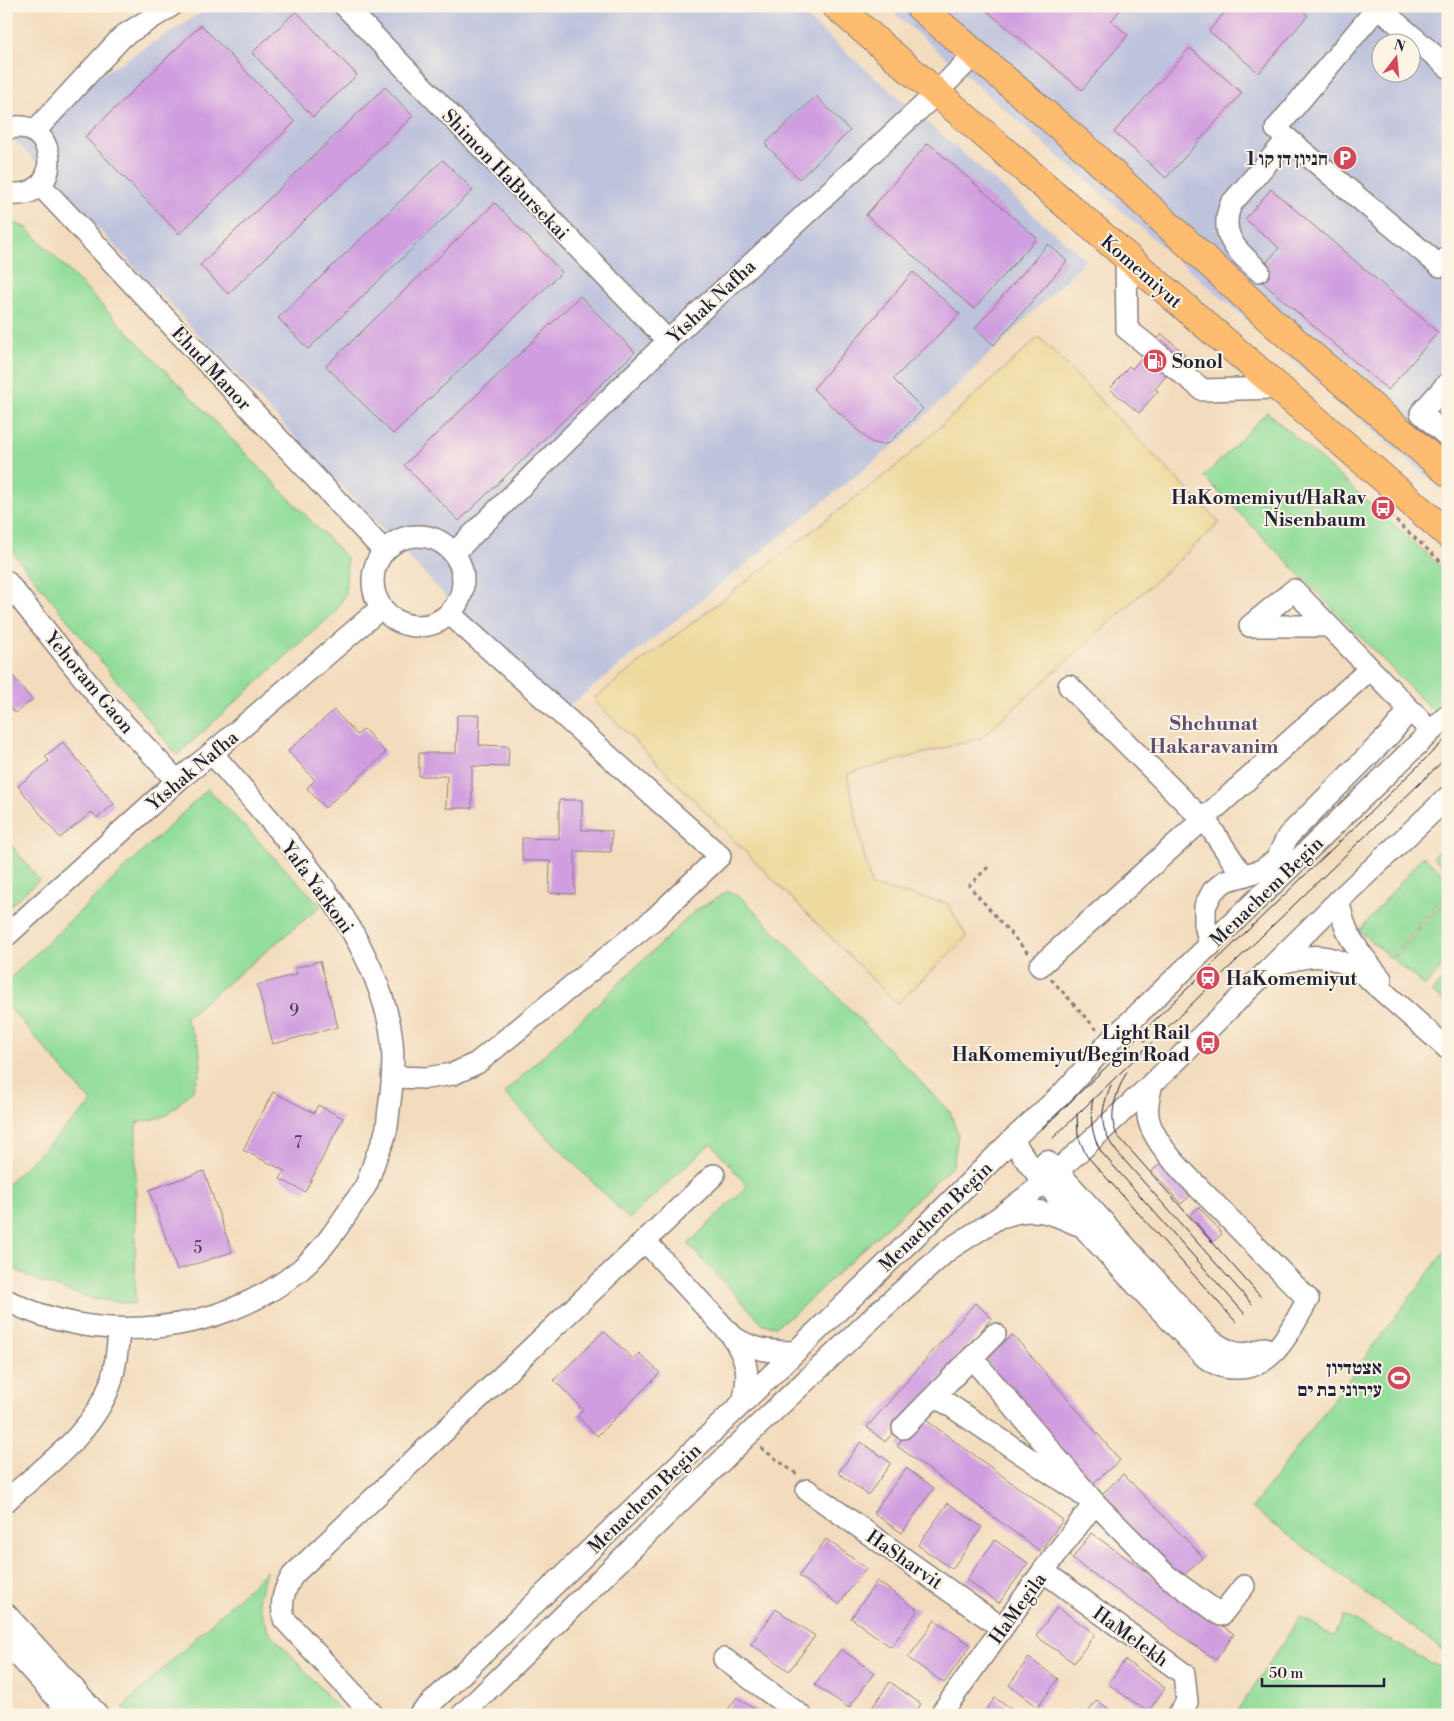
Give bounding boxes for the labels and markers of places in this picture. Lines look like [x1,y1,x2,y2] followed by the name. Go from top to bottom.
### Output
[1332,145,1358,171] parking icon: חניון דן קו 1
[1246,147,1328,171] place label: חניון דן קו 1
[1142,348,1168,374] fuel station icon: Sonol
[1172,350,1223,374] place label: Sonol
[1171,486,1367,532] place label: HaKomemiyut/HaRav Nisenbaum
[1370,495,1396,521] bus stop icon: HaKomemiyut/HaRav Nisenbaum
[1195,965,1221,991] station icon: HaKomemiyut
[1226,967,1357,991] place label: HaKomemiyut
[952,1021,1190,1067] place label: Light Rail HaKomemiyut/Begin Road
[1195,1030,1221,1056] bus stop icon: Light Rail HaKomemiyut/Begin Road
[1297,1356,1382,1402] place label: אצטדיון עירוני בת ים
[1386,1365,1412,1391] sports icon: אצטדיון עירוני בת ים

